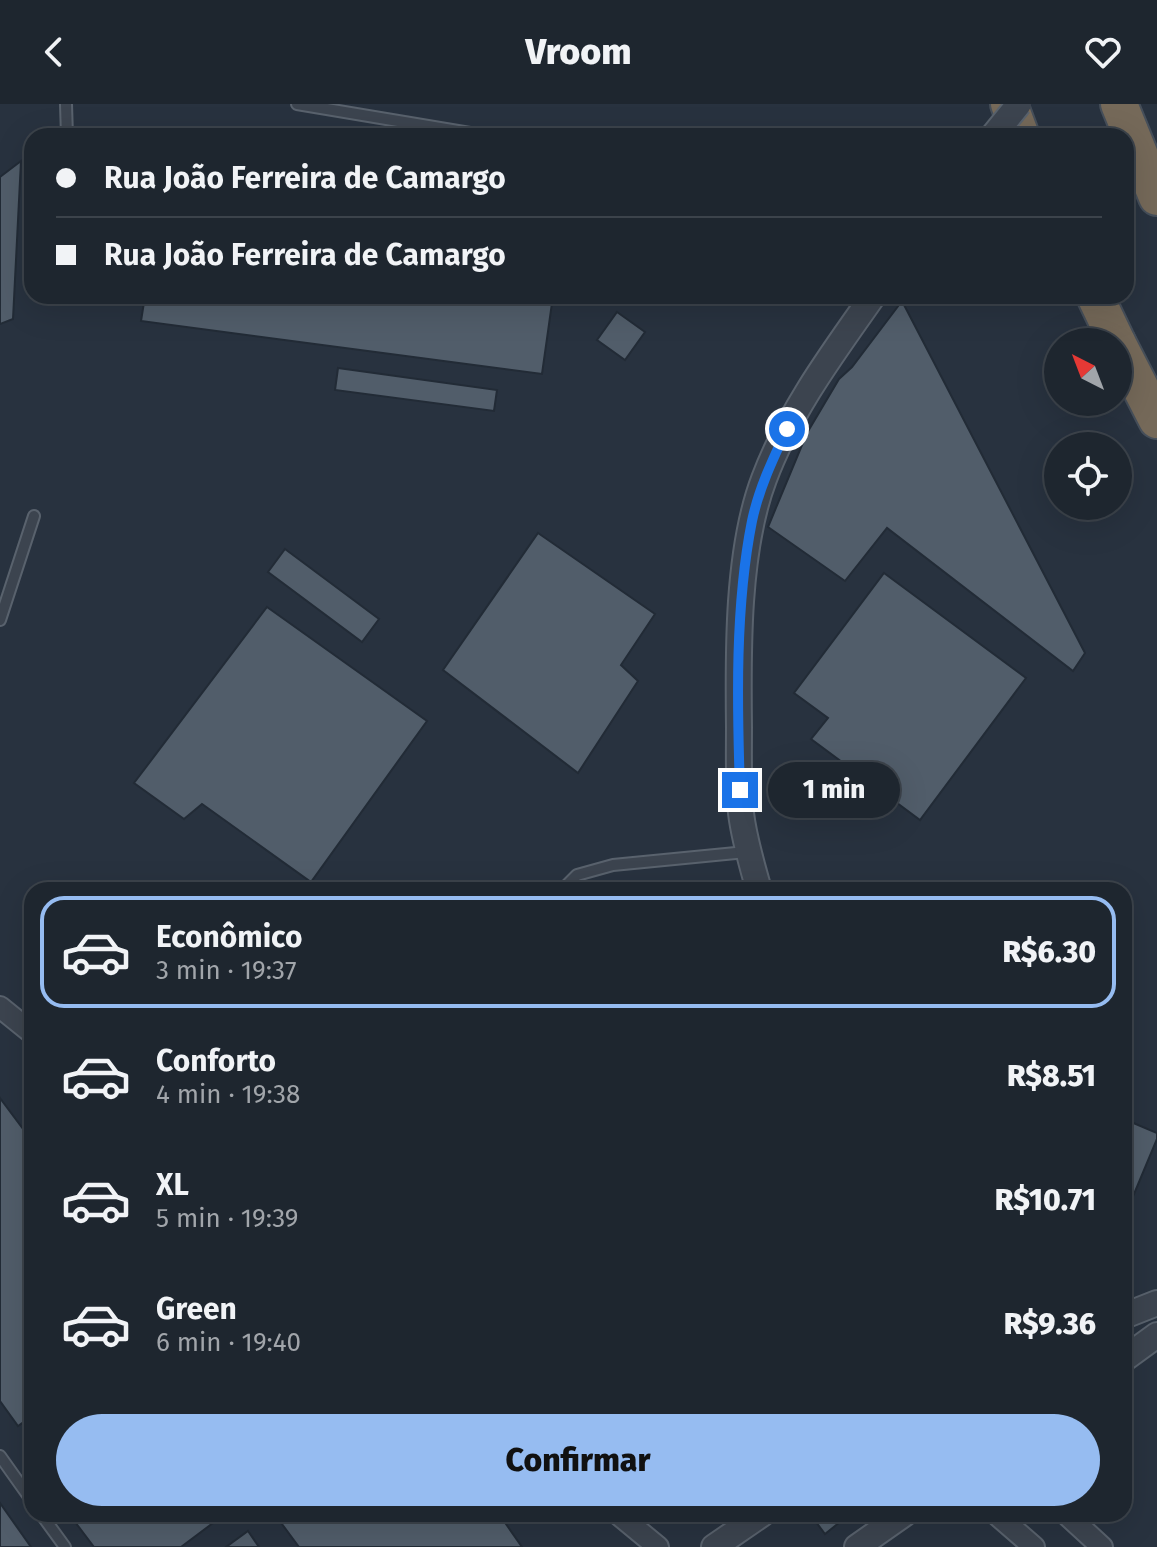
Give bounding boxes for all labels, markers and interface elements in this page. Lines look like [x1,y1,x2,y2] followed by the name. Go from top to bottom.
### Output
[32,30,76,74] icon: back
[525,30,632,74] text: Vroom
[1081,30,1125,74] icon: heart
[104,160,506,196] text: Rua João Ferreira de Camargo
[104,237,506,273] text: Rua João Ferreira de Camargo
[1044,328,1132,416] north arrow
[1044,328,1132,520] map controls
[769,411,805,447] route start
[1044,432,1132,520] button: locate
[768,762,900,818] callout: 1 min
[722,772,758,808] route end
[803,774,865,805] text: 1 min
[60,916,132,988] icon: car
[156,919,302,955] text: Econômico
[1002,934,1096,970] text: R$6.30
[156,955,297,986] text: 3 min · 19:37
[60,1040,132,1112] icon: car
[156,1043,276,1079] text: Conforto
[1007,1058,1096,1094] text: R$8.51
[156,1079,300,1110] text: 4 min · 19:38
[60,1164,132,1236] icon: car
[156,1167,189,1203] text: XL
[995,1182,1096,1218] text: R$10.71
[156,1203,298,1234] text: 5 min · 19:39
[60,1288,132,1360] icon: car
[156,1291,237,1327] text: Green
[1004,1306,1096,1342] text: R$9.36
[156,1327,301,1358] text: 6 min · 19:40
[56,1414,1100,1506] button: Confirmar

